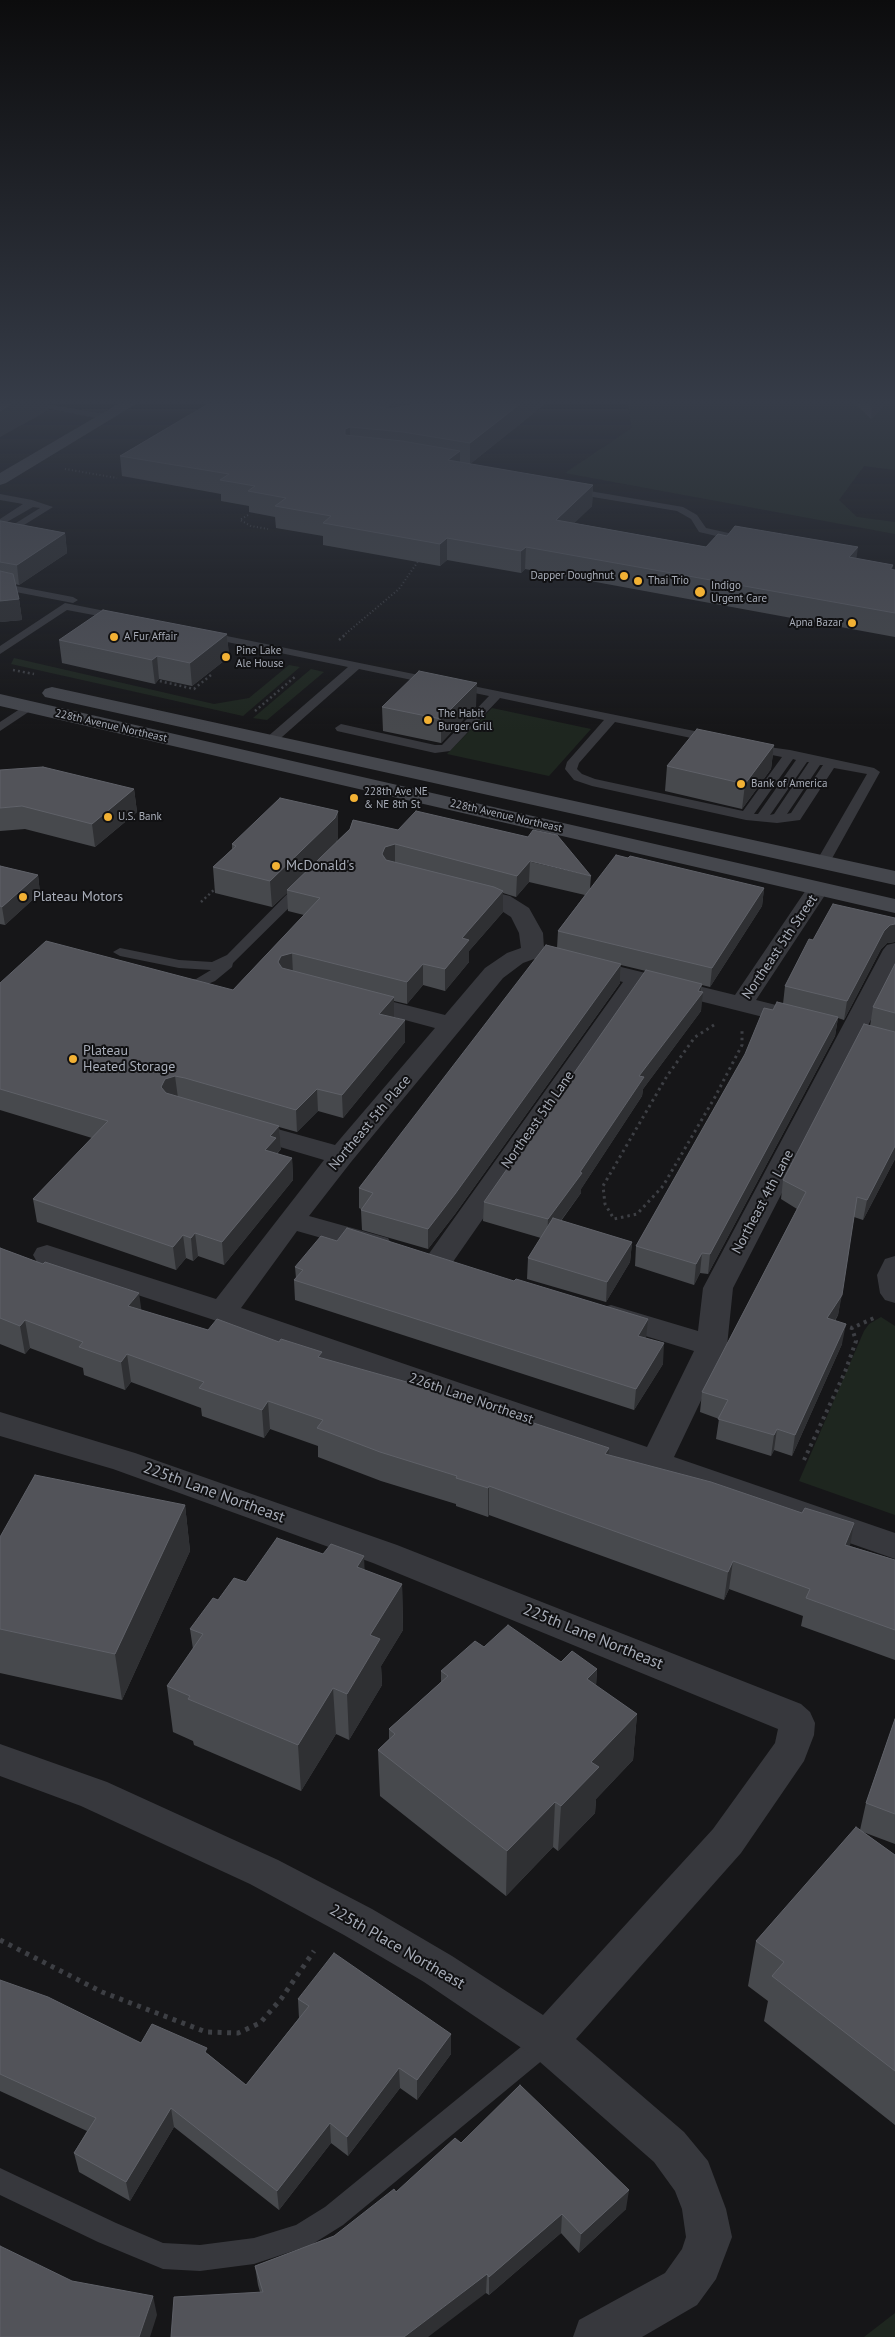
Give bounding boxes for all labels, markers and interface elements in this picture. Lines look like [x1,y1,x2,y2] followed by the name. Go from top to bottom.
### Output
[531,569,614,583] place label: Dapper Doughnut
[618,570,630,582] marker: Dapper Doughnut
[648,574,689,588] place label: Thai Trio
[632,575,644,587] marker: Thai Trio
[711,579,767,605] place label: Indigo Urgent Care
[693,585,707,599] marker: Indigo Urgent Care
[789,616,842,630] place label: Apna Bazar
[846,617,858,629] marker: Apna Bazar
[124,630,177,644] place label: A Fur Affair
[108,631,120,643] marker: A Fur Affair
[236,644,284,670] place label: Pine Lake Ale House
[220,651,232,663] marker: Pine Lake Ale House
[54,707,168,745] street label: 228th Avenue Northeast
[438,707,492,733] place label: The Habit Burger Grill
[422,714,434,726] marker: The Habit Burger Grill
[751,777,827,791] place label: Bank of America
[735,778,747,790] marker: Bank of America
[364,785,428,811] place label: 228th Ave NE & NE 8th St
[348,792,360,804] marker: 228th Ave NE & NE 8th St
[449,797,563,835] street label: 228th Avenue Northeast
[118,810,162,824] place label: U.S. Bank
[102,811,114,823] marker: U.S. Bank
[286,858,354,874] place label: McDonald's
[270,860,282,872] marker: McDonald's
[33,889,123,905] place label: Plateau Motors
[17,891,29,903] marker: Plateau Motors
[739,892,821,1002] street label: Northeast 5th Street
[83,1043,175,1076] place label: Plateau Heated Storage
[67,1053,79,1065] marker: Plateau Heated Storage
[498,1068,578,1172] street label: Northeast 5th Lane
[325,1072,415,1174] street label: Northeast 5th Place
[728,1147,798,1257] street label: Northeast 4th Lane
[407,1370,535,1428] street label: 226th Lane Northeast
[141,1458,287,1528] street label: 225th Lane Northeast
[520,1600,666,1674] street label: 225th Lane Northeast
[326,1900,468,1994] street label: 225th Place Northeast

